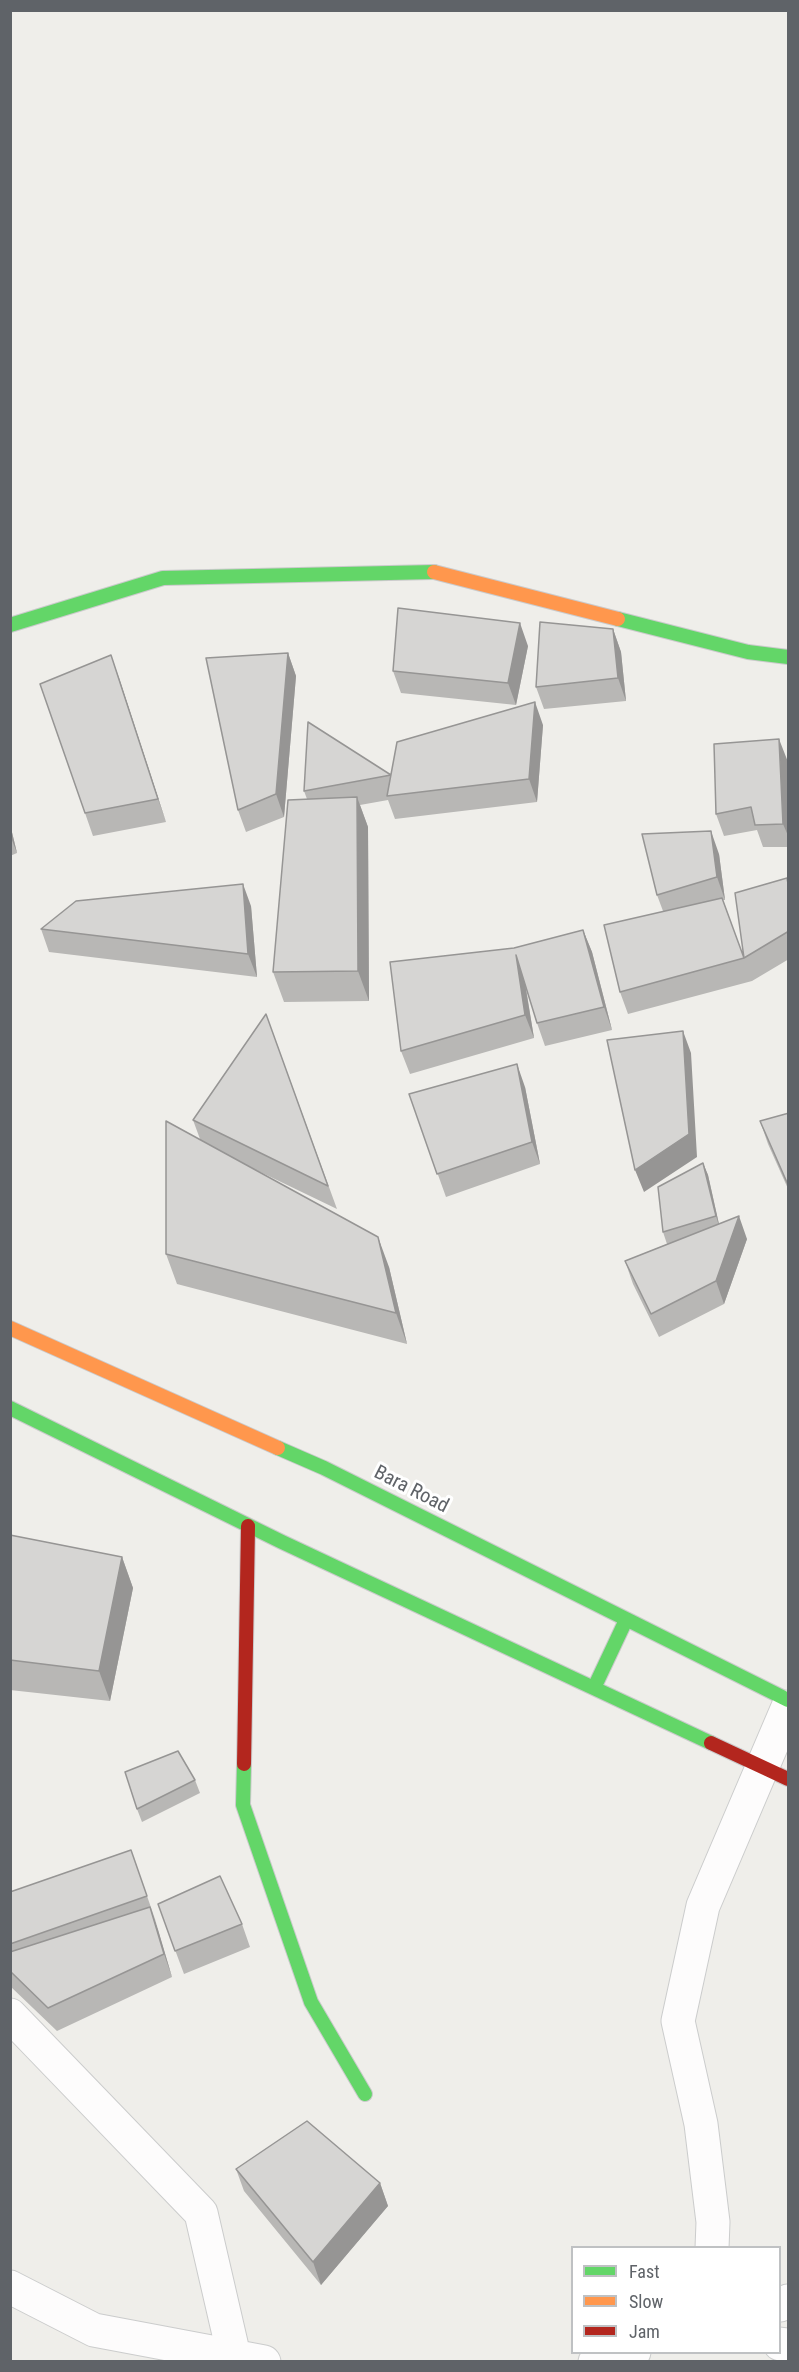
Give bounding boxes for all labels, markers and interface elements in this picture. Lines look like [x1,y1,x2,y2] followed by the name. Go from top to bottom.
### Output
[370,1461,452,1519] street label: Bara Road
[571,2246,781,2354] legend
[629,2261,660,2282] text: Fast
[629,2291,663,2312] text: Slow
[629,2321,660,2342] text: Jam

